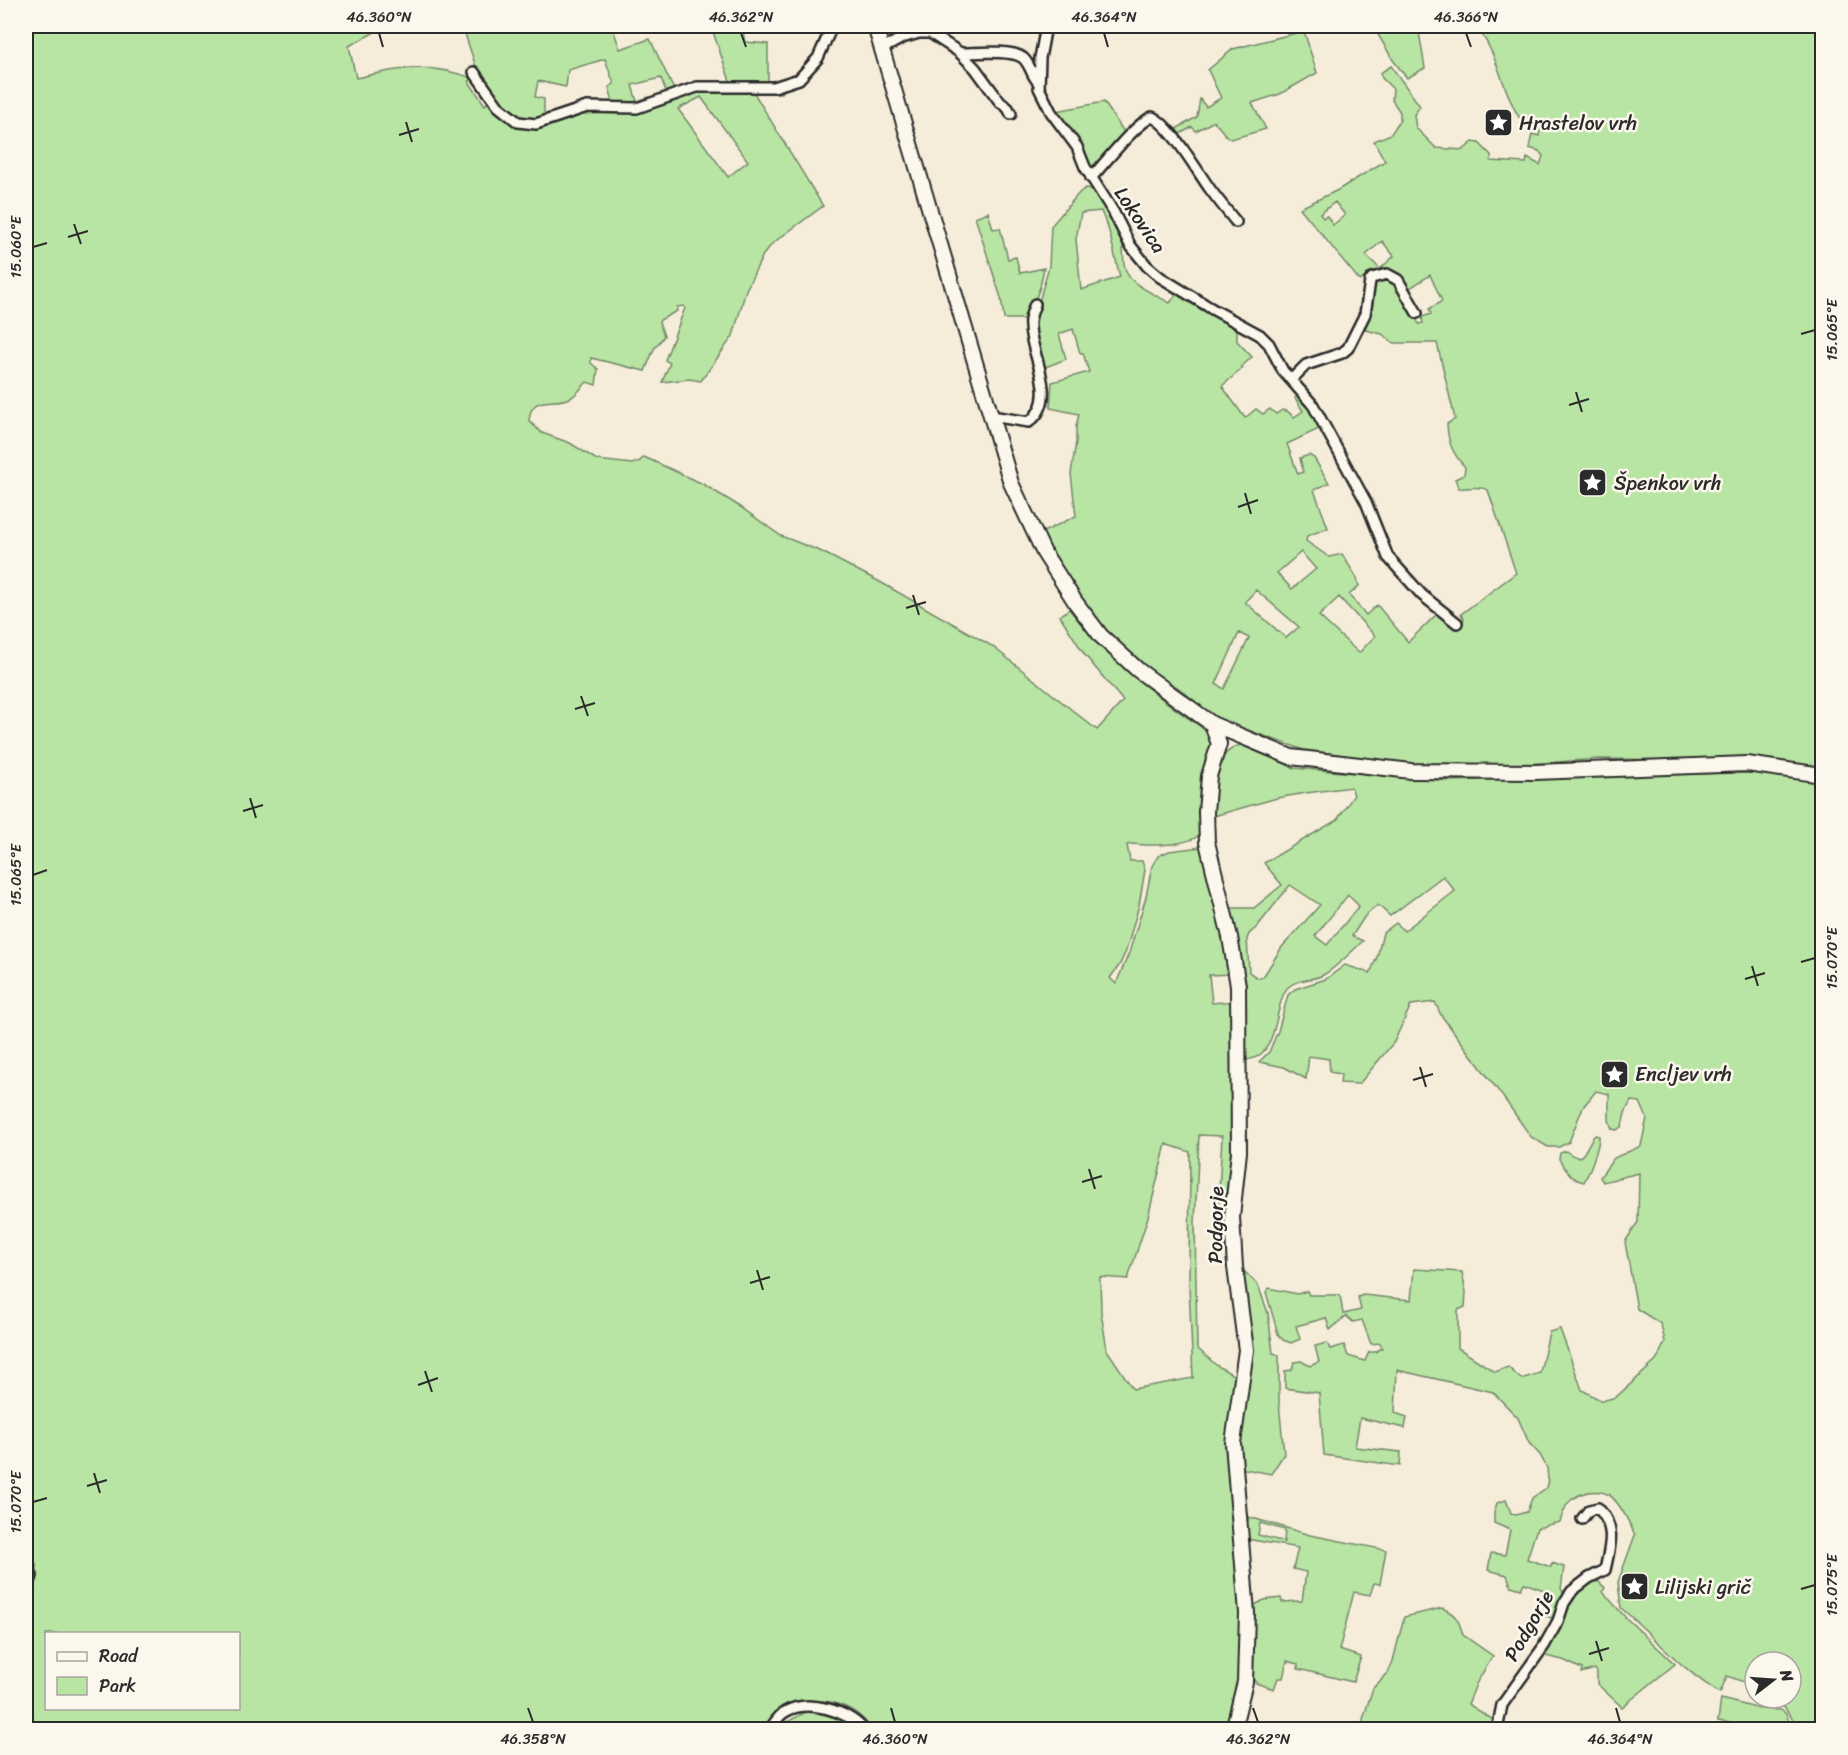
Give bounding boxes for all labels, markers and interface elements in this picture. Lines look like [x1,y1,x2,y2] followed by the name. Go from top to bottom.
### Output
[346,4,412,30] text: 46.360°N
[709,4,774,30] text: 46.362°N
[1071,4,1137,30] text: 46.364°N
[1434,4,1499,30] text: 46.366°N
[1519,106,1637,141] place label: Hrastelov vrh
[1482,107,1514,139] place icon: Hrastelov vrh
[1105,179,1175,261] street label: Lokovica
[3,214,29,278] text: 15.060°E
[1819,297,1845,361] text: 15.065°E
[1614,466,1721,501] place label: Špenkov vrh
[1577,467,1609,499] place icon: Špenkov vrh
[3,842,29,906] text: 15.065°E
[1819,925,1845,989] text: 15.070°E
[1635,1057,1732,1092] place label: Encljev vrh
[1598,1058,1630,1090] place icon: Encljev vrh
[1198,1186,1234,1264] street label: Podgorje
[3,1469,29,1533] text: 15.070°E
[1819,1552,1845,1616] text: 15.075°E
[1655,1570,1752,1605] place label: Lilijski grič
[1618,1571,1650,1603] place icon: Lilijski grič
[1494,1583,1564,1668] street label: Podgorje
[45,1632,240,1710] legend
[99,1640,139,1672] text: Road
[1743,1650,1803,1710] north arrow
[1771,1665,1803,1686] text: N
[99,1670,136,1702] text: Park
[500,1726,566,1752] text: 46.358°N
[862,1726,928,1752] text: 46.360°N
[1226,1726,1291,1752] text: 46.362°N
[1587,1726,1653,1752] text: 46.364°N

